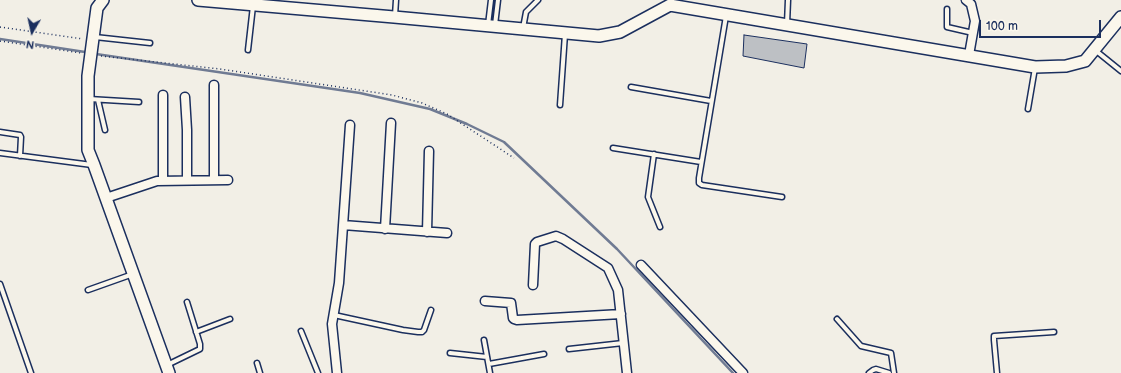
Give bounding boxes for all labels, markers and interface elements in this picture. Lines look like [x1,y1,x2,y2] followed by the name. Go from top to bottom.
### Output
[12,12,52,52] north arrow
[981,12,1103,38] scale bar
[986,19,1018,34] text: 100 m
[25,37,35,51] text: N

